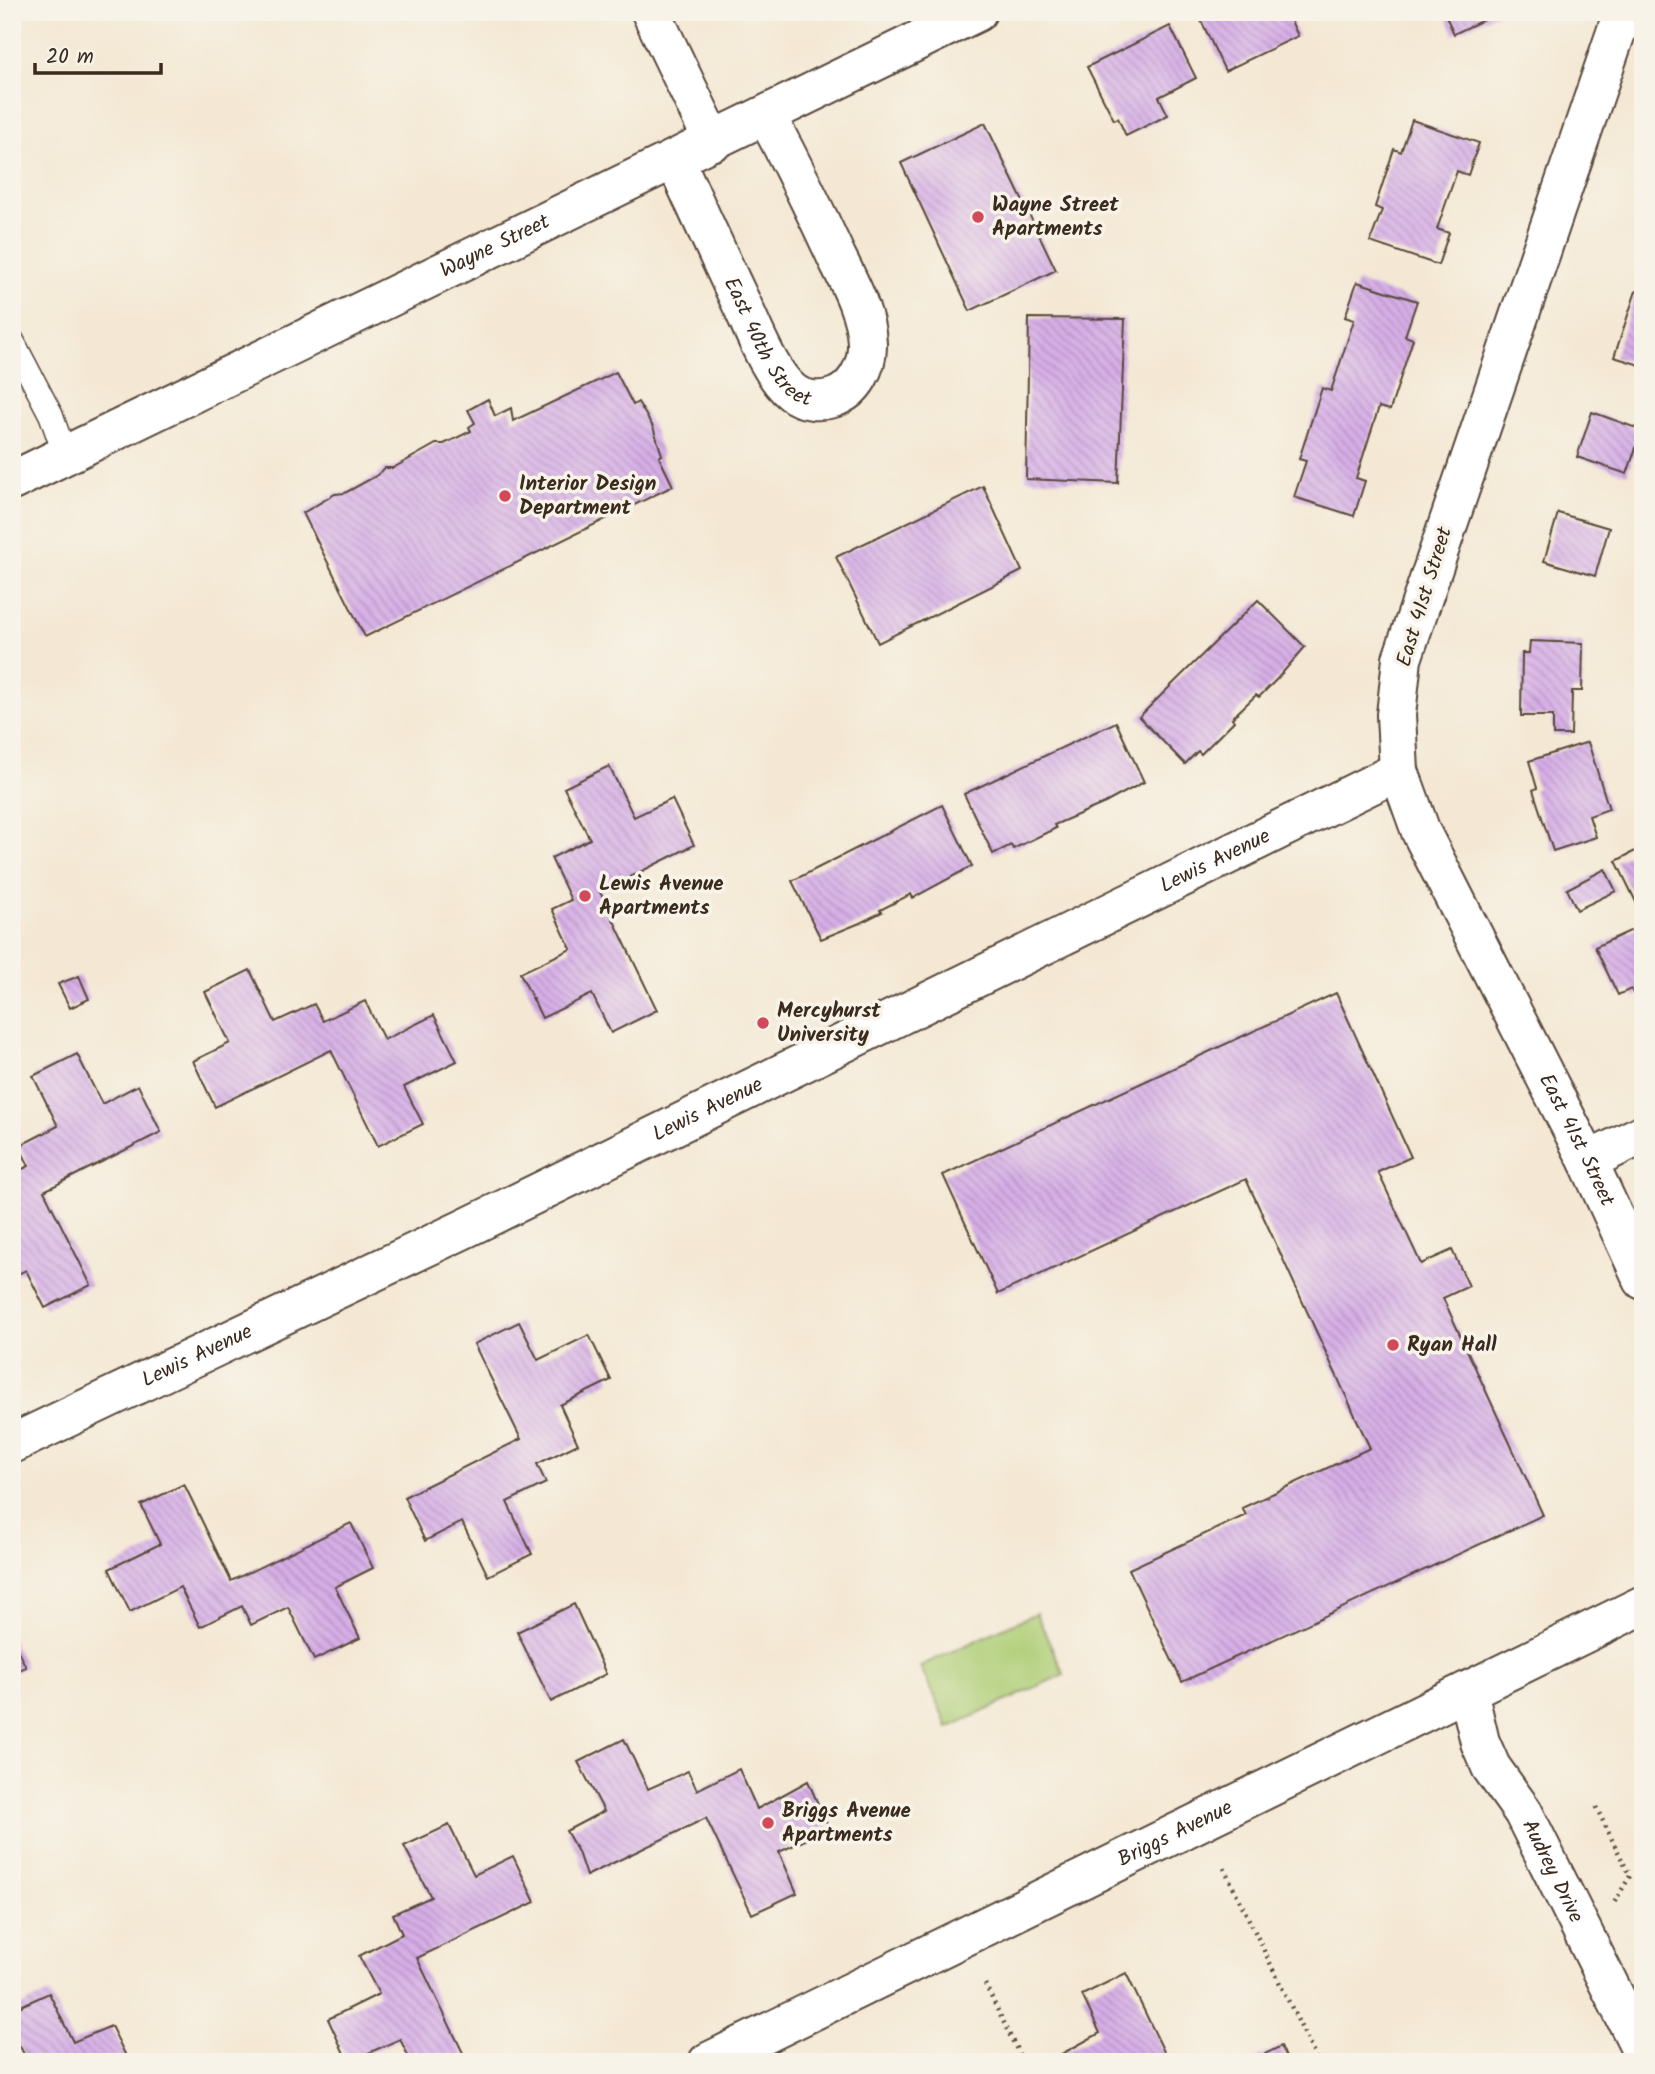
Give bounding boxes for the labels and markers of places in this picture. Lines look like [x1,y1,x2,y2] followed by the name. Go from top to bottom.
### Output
[992,189,1119,246] place label: Wayne Street Apartments
[970,209,986,225] marker: Wayne Street Apartments
[519,468,656,525] place label: Interior Design Department
[497,488,513,504] marker: Interior Design Department
[599,868,723,925] place label: Lewis Avenue Apartments
[577,888,593,904] marker: Lewis Avenue Apartments
[777,995,881,1052] place label: Mercyhurst University
[755,1015,771,1031] marker: Mercyhurst University
[1407,1329,1497,1362] place label: Ryan Hall
[1385,1337,1401,1353] marker: Ryan Hall
[782,1795,911,1852] place label: Briggs Avenue Apartments
[760,1815,776,1831] marker: Briggs Avenue Apartments

